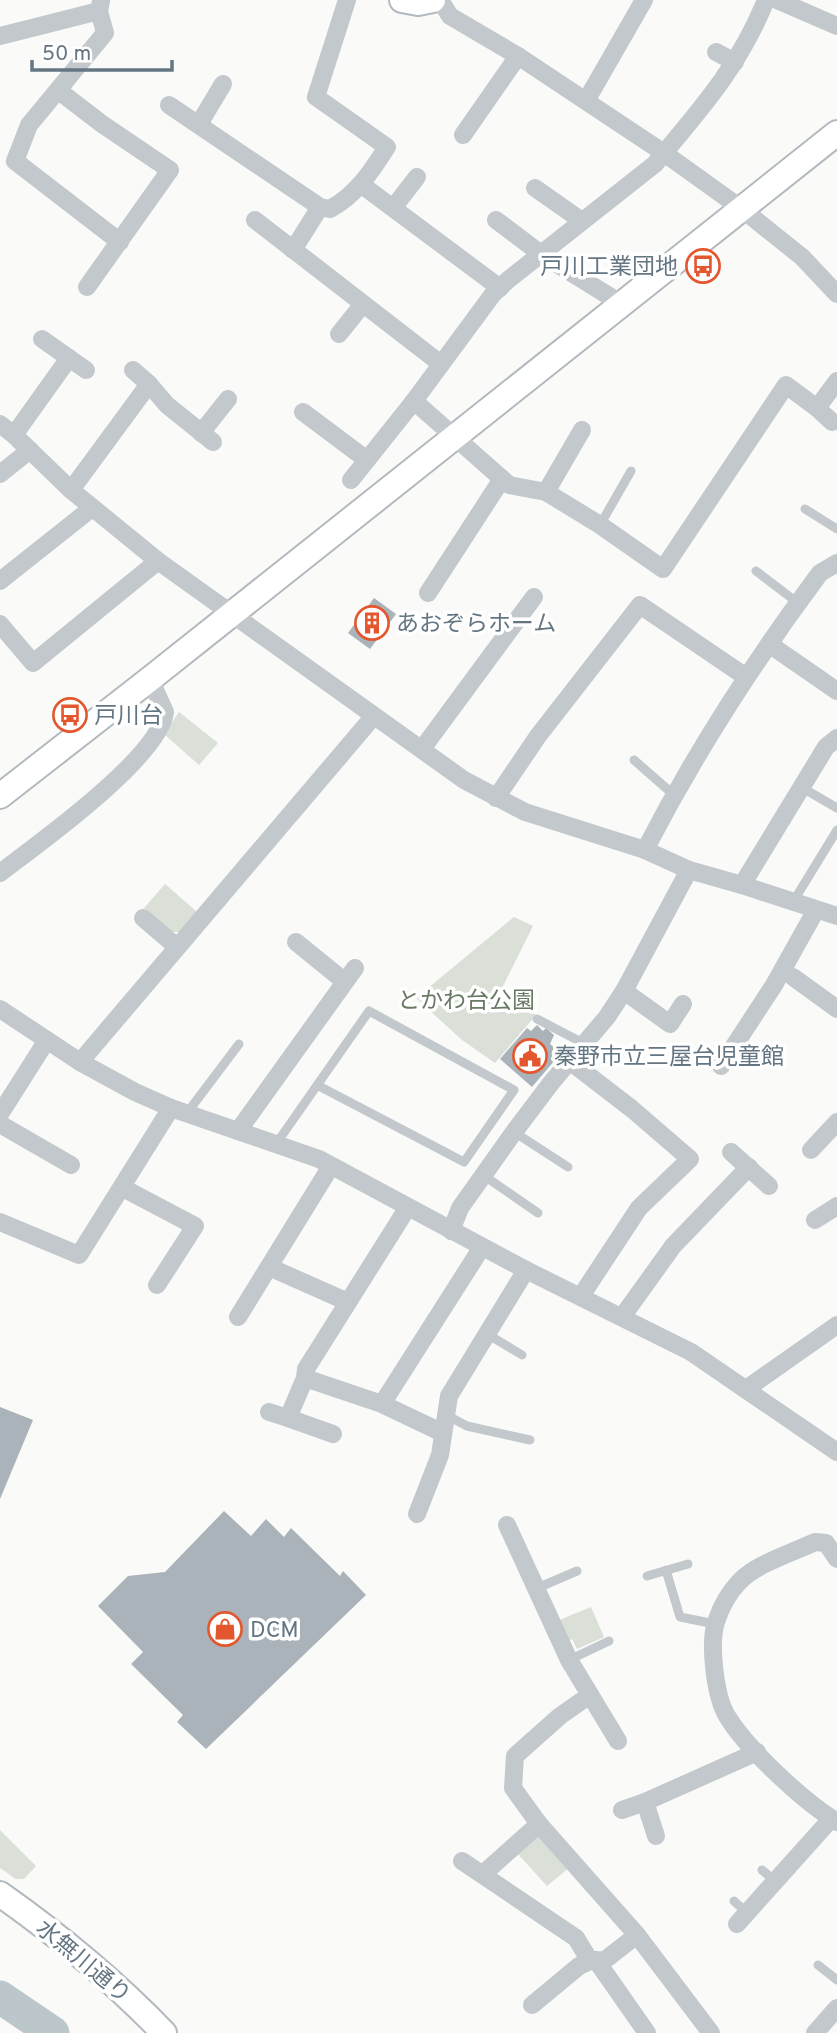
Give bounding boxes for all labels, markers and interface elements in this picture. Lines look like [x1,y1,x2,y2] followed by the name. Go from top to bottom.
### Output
[32,28,172,72] scale bar
[42,41,91,68] text: 50 m
[684,247,722,285] bus stop icon: 戸川工業団地
[540,254,678,283] place label: 戸川工業団地
[353,604,391,642] building icon: あおぞらホーム
[396,611,556,640] place label: あおぞらホーム
[51,696,89,734] bus stop icon: 戸川台
[94,703,163,732] place label: 戸川台
[397,988,535,1017] park label: とかわ台公園
[511,1037,549,1075] public building icon: 秦野市立三屋台児童館
[554,1044,784,1073] place label: 秦野市立三屋台児童館
[206,1610,244,1648] shop icon: DCM
[250,1617,299,1646] place label: DCM
[29,1915,136,2011] street label: 水無川通り

